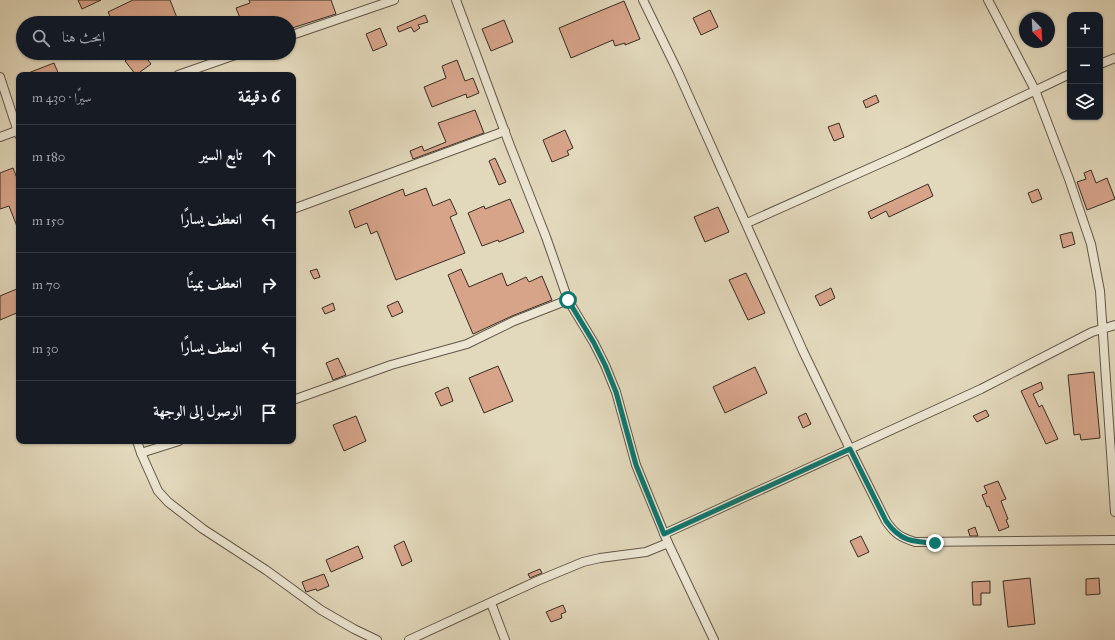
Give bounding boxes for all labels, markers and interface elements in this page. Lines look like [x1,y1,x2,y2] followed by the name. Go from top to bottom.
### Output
[1019,12,1055,48] north arrow
[1067,12,1103,120] map controls
[1067,12,1103,48] button: +
[16,16,296,60] search box
[30,27,52,49] icon: search
[62,28,105,46] text: ابحث هنا
[1067,48,1103,84] button: −
[1067,84,1103,120] button: layers
[238,86,280,107] text: 6 دقيقة
[32,90,92,106] text: سيرًا · 430 m
[200,146,242,164] text: تابع السير
[258,146,280,168] icon: ahead
[32,149,65,165] text: 180 m
[180,210,242,228] text: انعطف يسارًا
[258,210,280,232] icon: left
[32,213,64,229] text: 150 m
[187,274,242,292] text: انعطف يمينًا
[258,274,280,296] icon: right
[32,277,60,293] text: 70 m
[559,291,577,309] route start
[180,338,242,356] text: انعطف يسارًا
[258,338,280,360] icon: left
[32,341,59,357] text: 30 m
[153,402,242,420] text: الوصول إلى الوجهة
[258,402,280,424] icon: arrive
[926,534,944,552] route end

